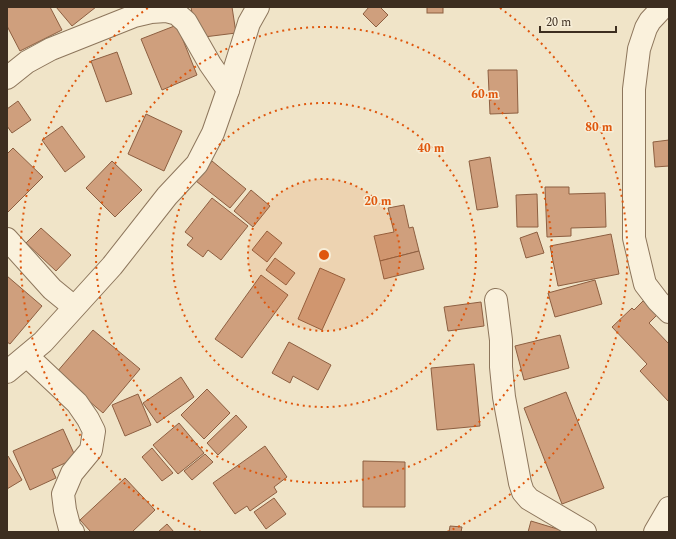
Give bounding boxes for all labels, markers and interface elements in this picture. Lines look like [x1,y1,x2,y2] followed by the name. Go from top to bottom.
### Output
[540,8,616,34] scale bar
[546,13,571,32] text: 20 m
[471,85,499,104] text: 60 m
[585,118,613,137] text: 80 m
[417,139,445,158] text: 40 m
[364,192,392,211] text: 20 m
[317,248,331,262] centre of rings

